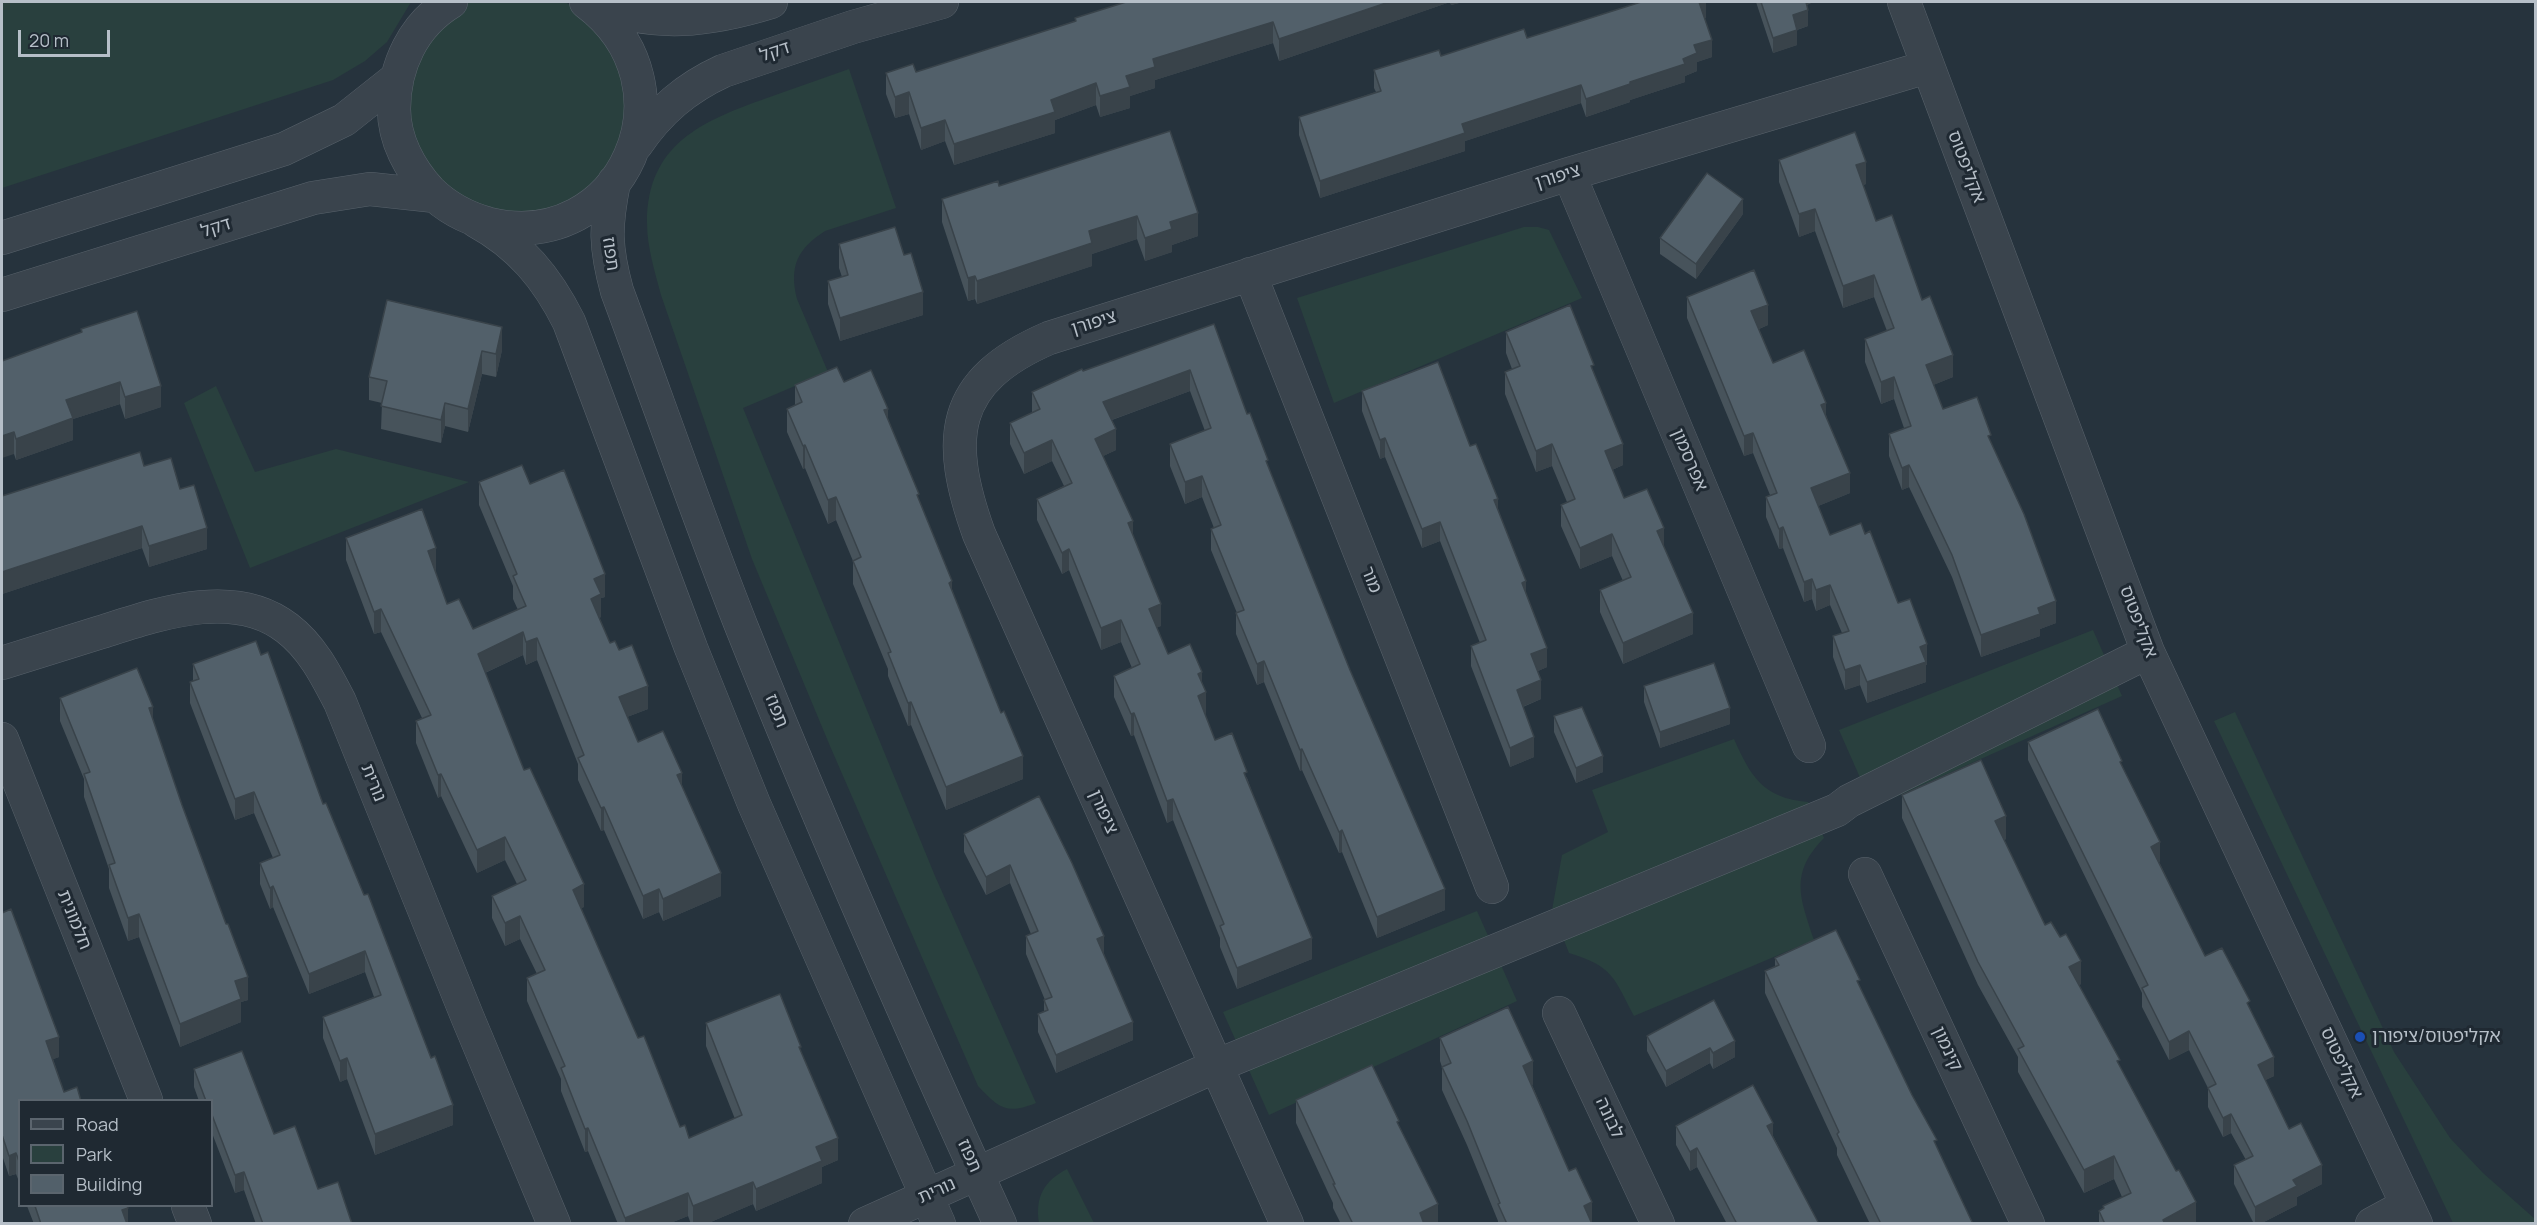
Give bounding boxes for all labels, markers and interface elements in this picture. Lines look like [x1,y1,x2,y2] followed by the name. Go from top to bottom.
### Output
[21,18,112,56] scale bar
[29,28,69,52] text: 20 m
[757,37,793,67] street label: דקל
[1942,128,1990,206] street label: אקליפטוס
[1533,160,1583,194] street label: ציפורן
[198,213,234,243] street label: דקל
[597,236,623,272] street label: תפוז
[1069,306,1119,340] street label: ציפורן
[1666,425,1712,495] street label: אפרסמון
[1356,564,1386,596] street label: מור
[2114,583,2162,661] street label: אקליפטוס
[760,691,792,731] street label: תפוז
[356,761,390,805] street label: נורית
[1084,787,1122,837] street label: ציפורן
[52,887,96,953] street label: חלמונית
[1927,1023,1967,1075] street label: קינמון
[2315,1024,2367,1102] street label: אקליפטוס
[2372,1026,2501,1048] place label: אקליפטוס/ציפורן
[2353,1030,2367,1044] marker: אקליפטוס/ציפורן
[1590,1094,1628,1142] street label: לבונה
[18,1099,213,1207] legend
[76,1112,119,1136] text: Road
[952,1136,986,1176] street label: תפוז
[76,1142,112,1166] text: Park
[76,1172,142,1196] text: Building
[915,1173,959,1209] street label: נורית

